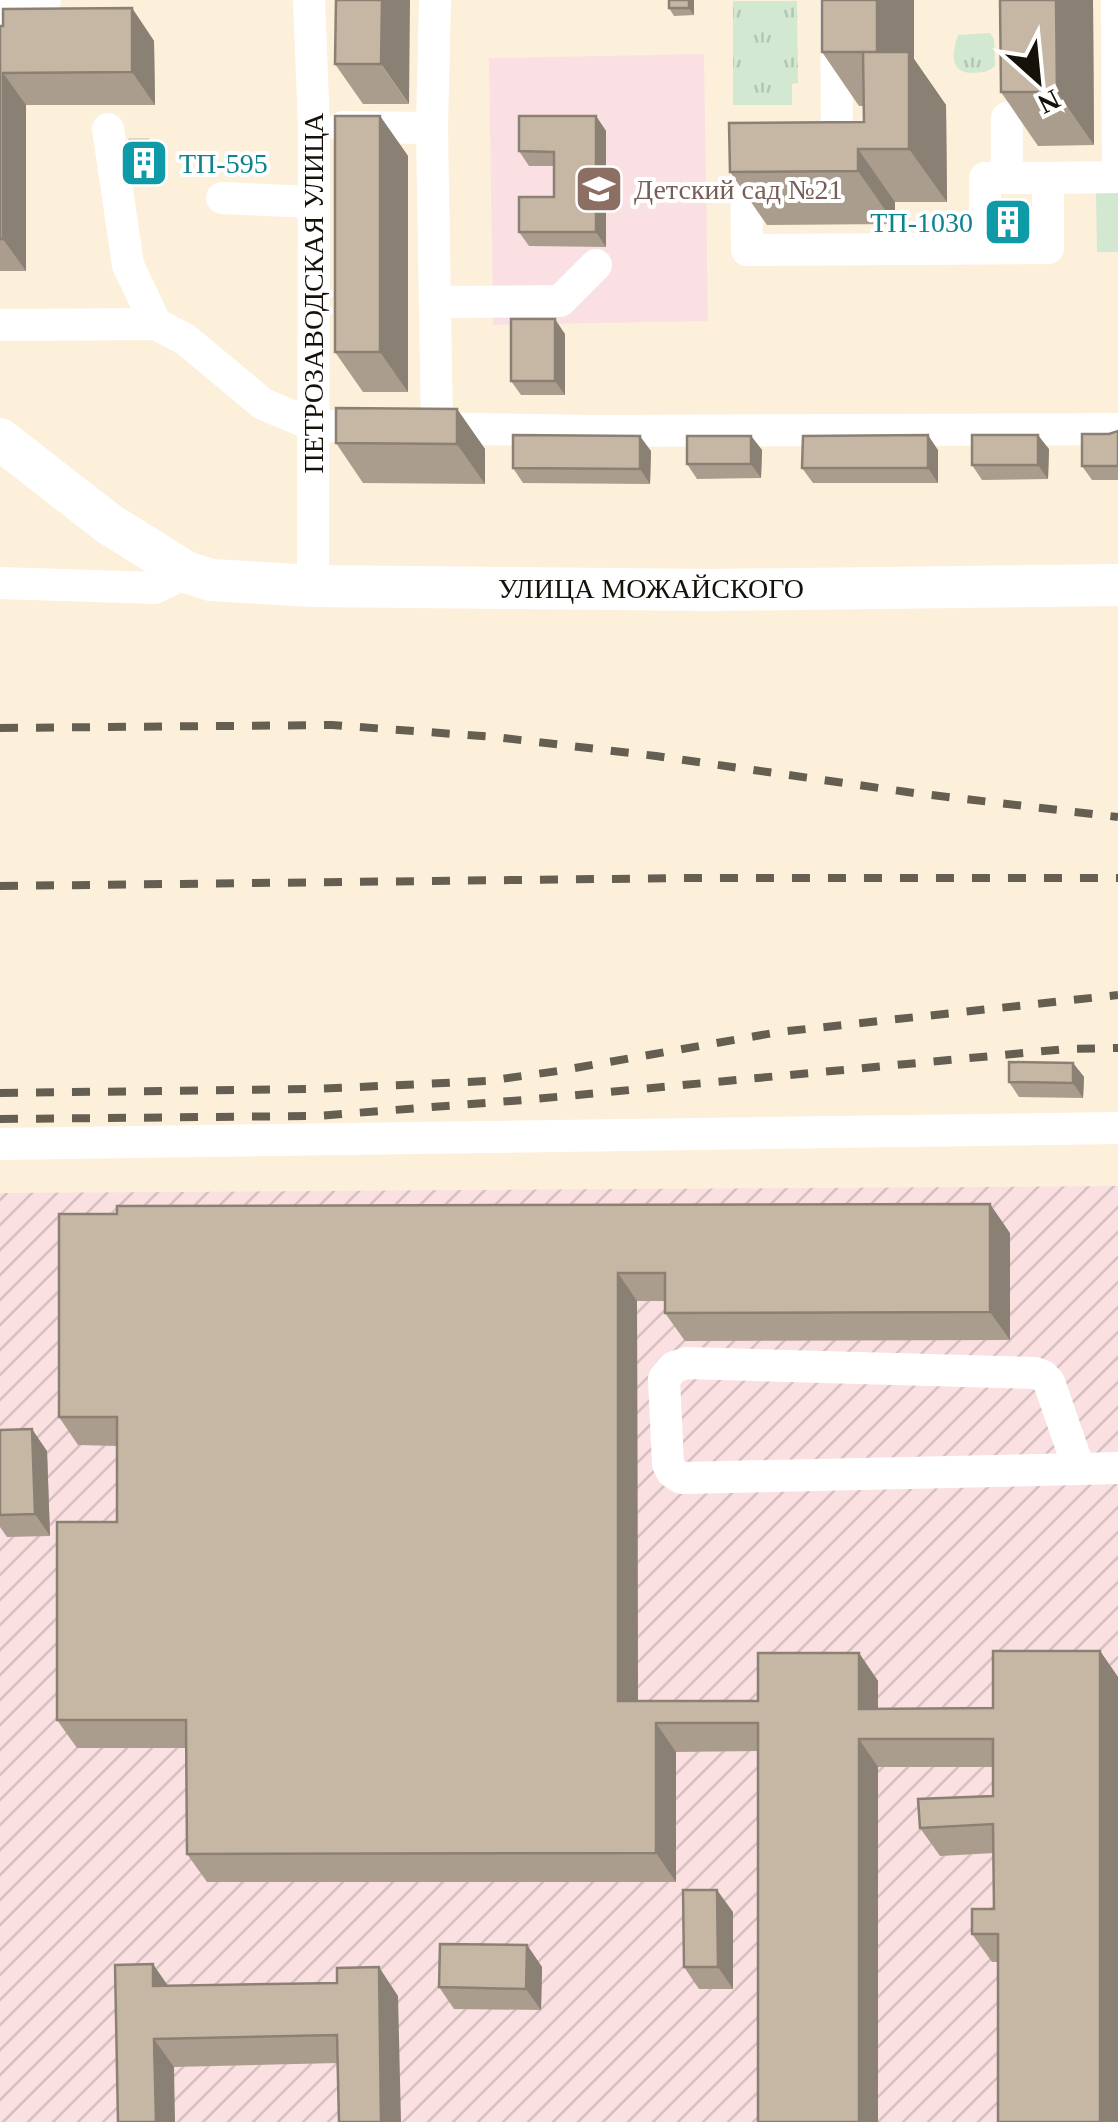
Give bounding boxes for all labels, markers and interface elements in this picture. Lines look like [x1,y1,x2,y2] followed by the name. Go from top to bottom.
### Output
[988,30,1088,130] north arrow
[1033,83,1065,120] text: N
[298,112,329,473] street label: ПЕТРОЗАВОДСКАЯ УЛИЦА
[118,137,170,189] building icon: ТП-595
[179,148,268,179] place label: ТП-595
[573,163,625,215] school or university icon: Детский сад №21
[634,174,843,205] place label: Детский сад №21
[982,196,1034,248] building icon: ТП-1030
[870,207,973,238] place label: ТП-1030
[498,573,804,604] street label: УЛИЦА МОЖАЙСКОГО

